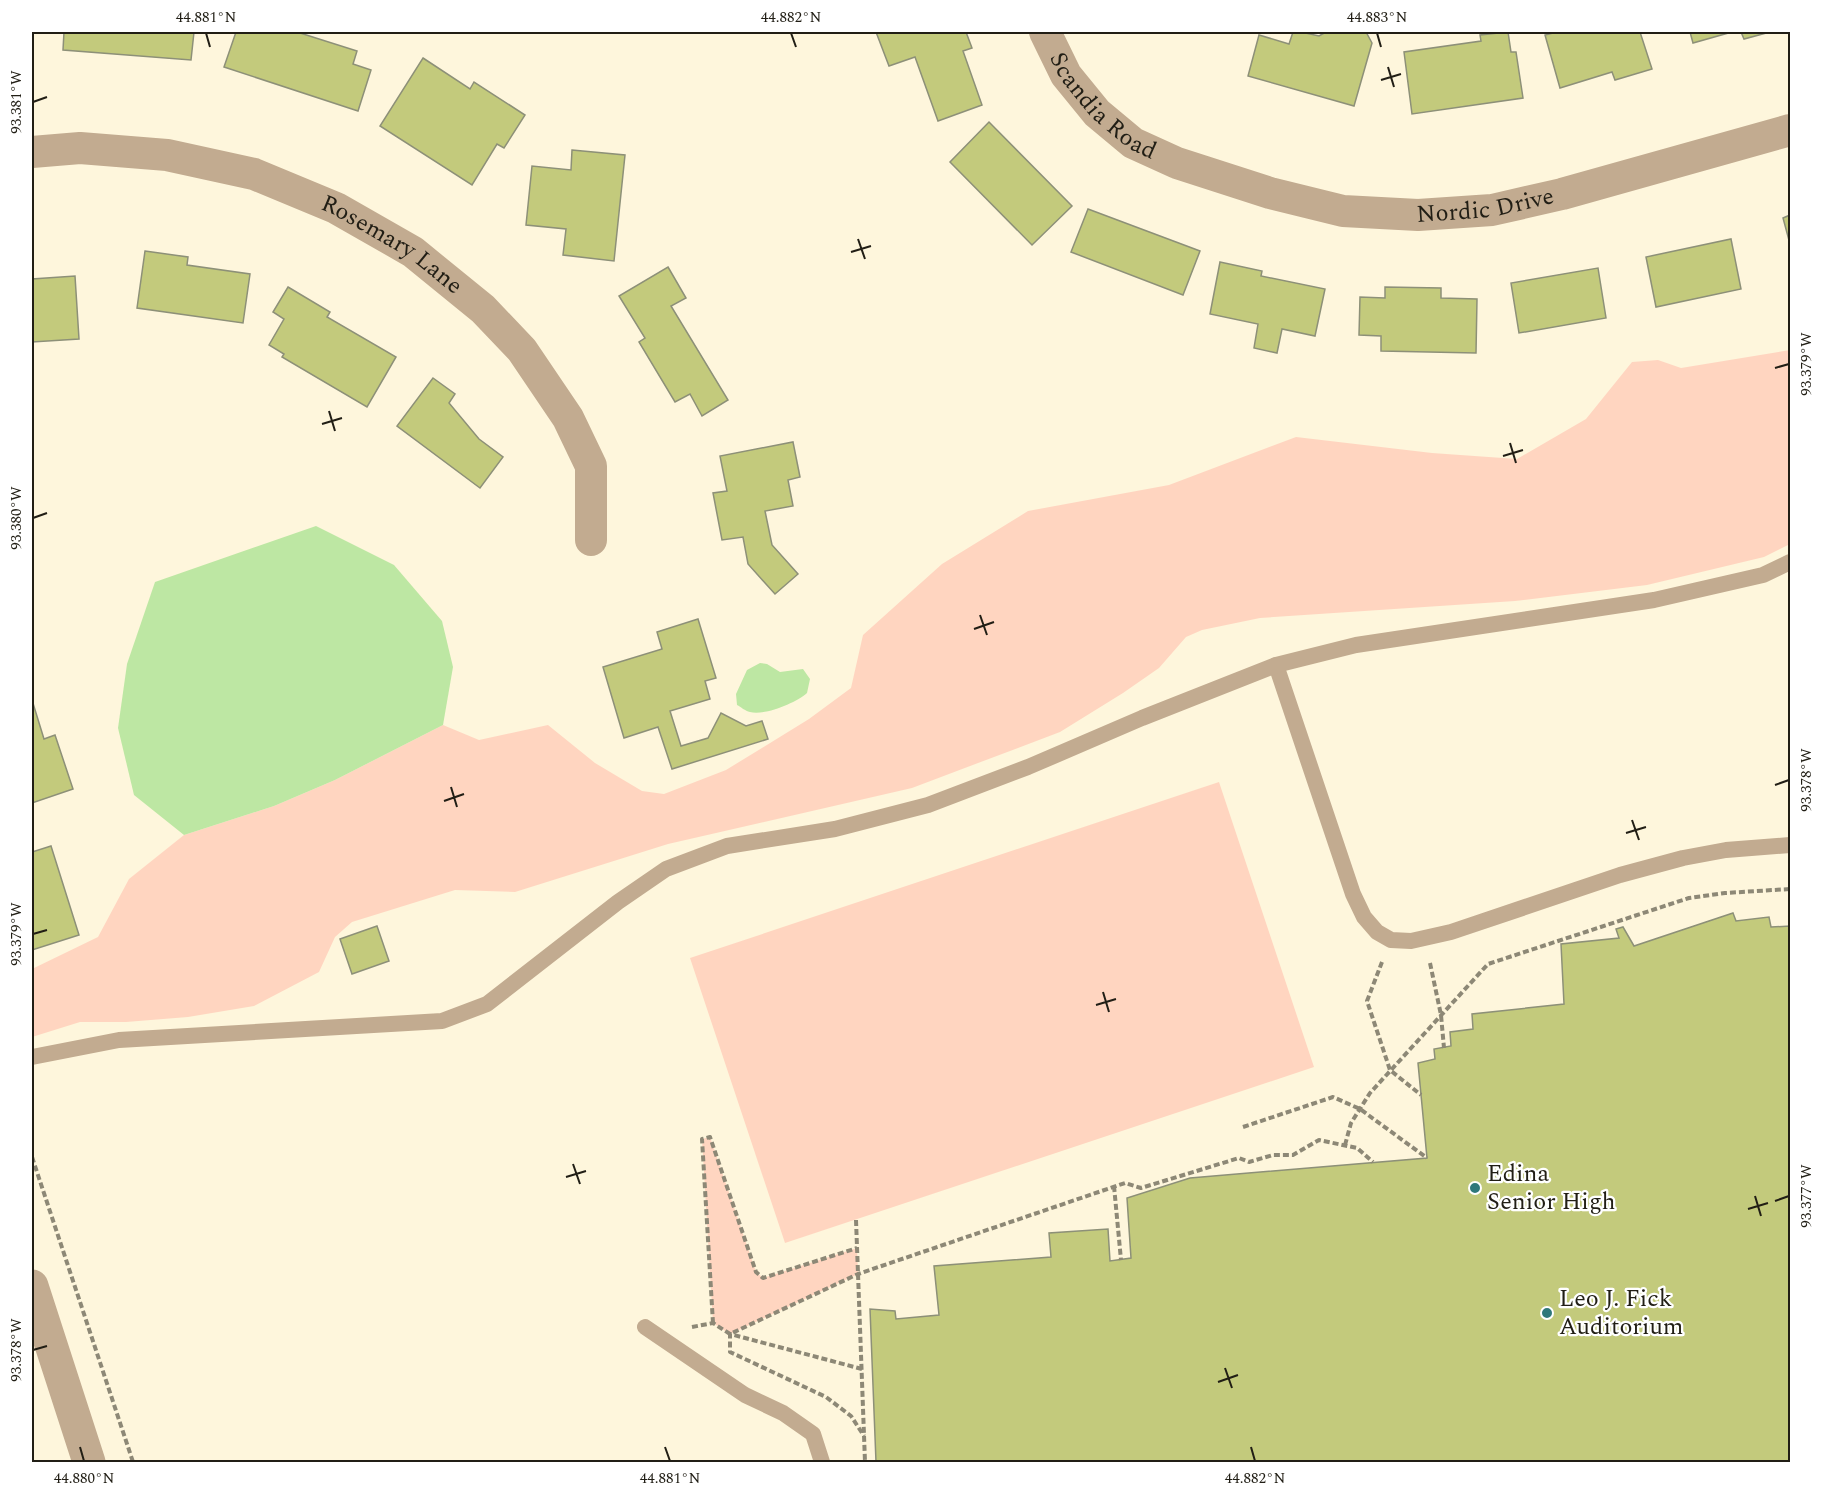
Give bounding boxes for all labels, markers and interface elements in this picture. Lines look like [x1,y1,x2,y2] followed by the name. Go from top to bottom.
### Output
[176,6,236,29] text: 44.881°N
[761,6,821,29] text: 44.882°N
[1347,6,1407,29] text: 44.883°N
[1040,46,1162,169] street label: Scandia Road
[5,70,28,134] text: 93.381°W
[1415,178,1558,233] street label: Nordic Drive
[316,186,470,303] street label: Rosemary Lane
[1795,332,1818,396] text: 93.379°W
[5,486,28,550] text: 93.380°W
[1795,748,1818,812] text: 93.378°W
[5,902,28,966] text: 93.379°W
[1487,1156,1616,1220] place label: Edina Senior High
[1795,1164,1818,1228] text: 93.377°W
[1468,1181,1482,1195] marker: Edina Senior High
[1559,1281,1684,1345] place label: Leo J. Fick Auditorium
[1540,1306,1554,1320] marker: Leo J. Fick Auditorium
[5,1318,28,1382] text: 93.378°W
[54,1467,114,1490] text: 44.880°N
[640,1467,700,1490] text: 44.881°N
[1225,1467,1285,1490] text: 44.882°N

